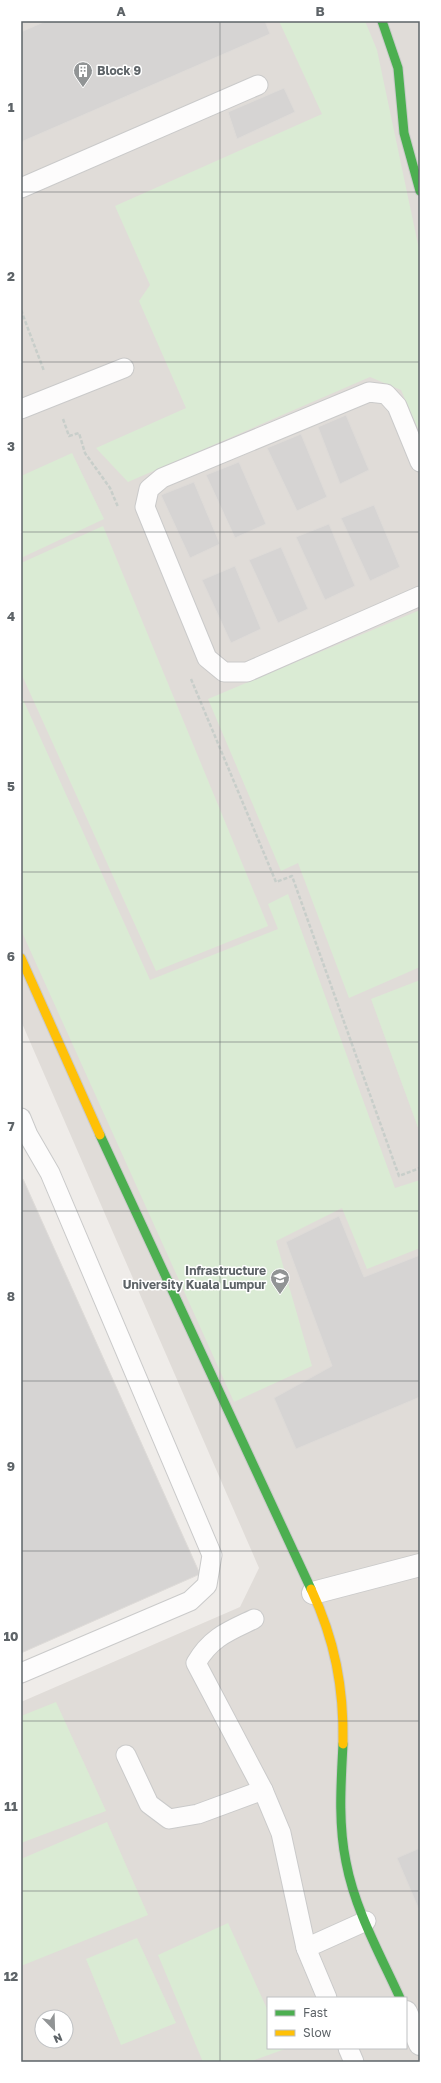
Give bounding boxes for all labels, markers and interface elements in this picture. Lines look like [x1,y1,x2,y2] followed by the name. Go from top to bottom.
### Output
[116,3,126,19] text: A
[315,3,325,19] text: B
[72,60,94,88] building icon: Block 9
[97,63,141,78] place label: Block 9
[8,99,15,115] text: 1
[7,268,15,284] text: 2
[7,438,15,454] text: 3
[7,608,15,624] text: 4
[7,778,15,794] text: 5
[7,948,15,964] text: 6
[7,1118,15,1134] text: 7
[123,1263,266,1292] place label: Infrastructure University Kuala Lumpur
[269,1267,291,1295] school or university icon: Infrastructure University Kuala Lumpur
[7,1288,15,1304] text: 8
[7,1458,15,1474] text: 9
[3,1628,19,1644] text: 10
[4,1798,18,1814] text: 11
[4,1968,18,1984] text: 12
[267,1997,407,2049] legend
[303,2005,328,2020] text: Fast
[34,2009,74,2049] north arrow
[303,2025,331,2040] text: Slow
[52,2031,64,2046] text: N

